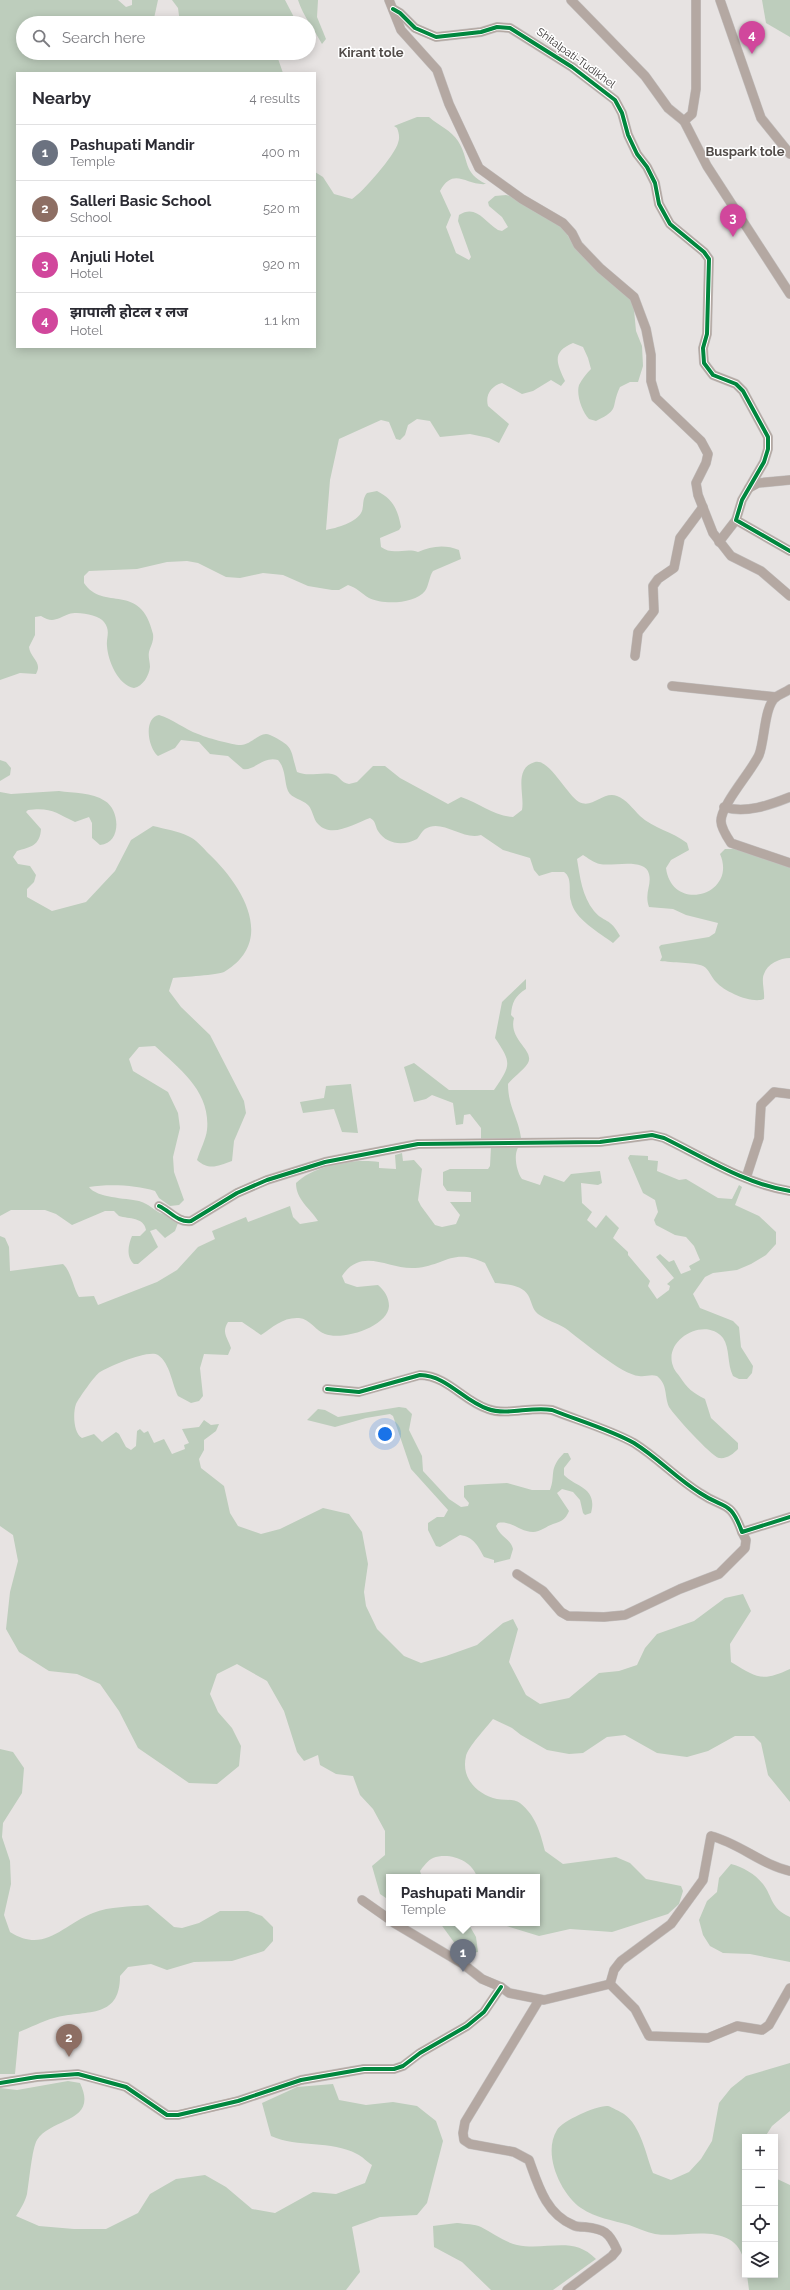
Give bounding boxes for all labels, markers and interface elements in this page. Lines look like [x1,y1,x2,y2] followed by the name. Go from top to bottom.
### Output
[16,16,316,60] search box
[739,21,765,54] pin: 4
[534,25,618,91] street label: Shitalpati-Tudikhel
[30,27,52,49] icon: search
[62,29,145,47] text: Search here
[338,45,404,60] district label: Kirant tole
[32,88,91,108] text: Nearby
[249,91,300,106] text: 4 results
[70,136,195,154] text: Pashupati Mandir
[705,144,785,159] district label: Buspark tole
[42,145,48,160] text: 1
[262,145,300,160] text: 400 m
[70,154,115,169] text: Temple
[70,192,211,210] text: Salleri Basic School
[41,201,49,216] text: 2
[263,201,300,216] text: 520 m
[720,204,746,237] pin: 3
[70,210,112,225] text: School
[70,248,154,266] text: Anjuli Hotel
[41,257,49,272] text: 3
[262,257,300,272] text: 920 m
[70,266,103,281] text: Hotel
[70,303,188,321] text: झापाली होटल र लज
[41,313,49,328] text: 4
[264,313,300,328] text: 1.1 km
[70,323,103,338] text: Hotel
[375,1424,395,1444] your location
[386,1874,540,1926] popup
[401,1884,525,1902] text: Pashupati Mandir
[401,1902,446,1917] text: Temple
[450,1939,476,1972] pin: 1
[56,2024,82,2057] pin: 2
[742,2134,778,2278] map controls
[742,2134,778,2170] button: +
[742,2170,778,2206] button: −
[742,2206,778,2242] button: locate
[742,2242,778,2278] button: layers

